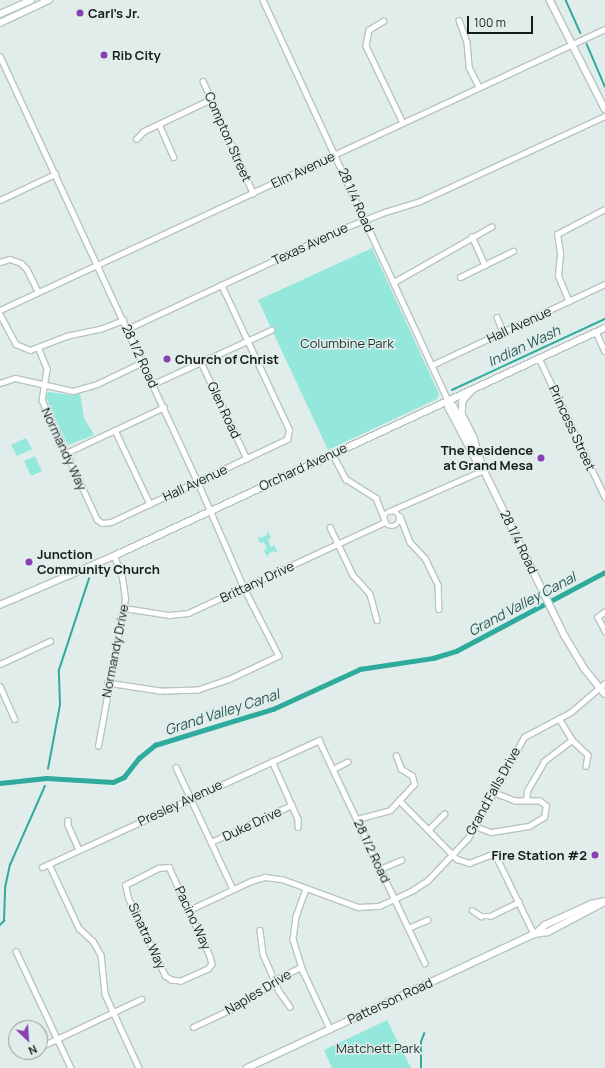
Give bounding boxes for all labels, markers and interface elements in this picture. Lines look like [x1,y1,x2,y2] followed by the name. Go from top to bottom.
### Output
[88,5,140,21] place label: Carl's Jr.
[75,8,85,18] marker: Carl's Jr.
[469,8,535,34] scale bar
[474,14,506,31] text: 100 m
[112,47,161,63] place label: Rib City
[99,50,109,60] marker: Rib City
[201,90,255,184] street label: Compton Street
[269,148,337,192] street label: Elm Avenue
[335,165,377,235] street label: 28 1/4 Road
[270,220,350,268] street label: Texas Avenue
[484,303,554,347] street label: Hall Avenue
[118,322,162,390] street label: 28 1/2 Road
[485,322,563,370] water label: Indian Wash
[300,335,394,351] park label: Columbine Park
[175,351,279,367] place label: Church of Christ
[162,354,172,364] marker: Church of Christ
[204,379,244,441] street label: Glen Road
[545,383,599,473] street label: Princess Street
[38,405,90,493] street label: Normandy Way
[256,440,350,494] street label: Orchard Avenue
[441,443,533,474] place label: The Residence at Grand Mesa
[536,453,546,463] marker: The Residence at Grand Mesa
[160,461,230,505] street label: Hall Avenue
[497,508,541,576] street label: 28 1/4 Road
[37,547,160,578] place label: Junction Community Church
[24,557,34,567] marker: Junction Community Church
[218,558,296,606] street label: Brittany Drive
[465,569,579,639] water label: Grand Valley Canal
[98,603,132,699] street label: Normandy Drive
[163,686,281,738] water label: Grand Valley Canal
[462,744,524,838] street label: Grand Falls Drive
[135,777,225,829] street label: Presley Avenue
[220,804,284,844] street label: Duke Drive
[350,817,394,885] street label: 28 1/2 Road
[492,847,587,863] place label: Fire Station #2
[590,850,600,860] marker: Fire Station #2
[172,884,214,952] street label: Pacino Way
[125,901,169,971] street label: Sinatra Way
[222,966,294,1018] street label: Naples Drive
[345,974,435,1028] street label: Patterson Road
[8,1020,48,1060] north arrow
[336,1040,420,1056] park label: Matchett Park
[26,1042,40,1059] text: N

